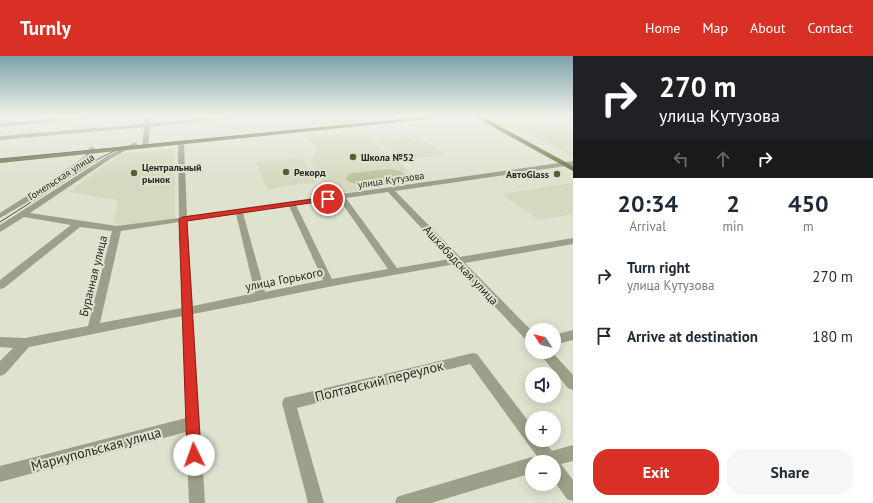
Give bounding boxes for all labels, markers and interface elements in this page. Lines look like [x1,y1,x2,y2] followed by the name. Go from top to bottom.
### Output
[20,16,71,40] text: Turnly
[645,19,680,37] text: Home
[702,19,728,37] text: Map
[750,19,786,37] text: About
[808,19,853,37] text: Contact
[659,68,736,105] text: 270 m
[593,72,645,124] icon: right
[659,104,780,127] text: улица Кутузова
[670,148,692,170] icon: left
[712,148,734,170] icon: ahead
[754,148,776,170] icon: right
[25,151,97,203] street label: Гомельская улица
[361,151,414,164] place label: Школа №52
[348,152,358,162] marker: Школа №52
[142,161,202,186] place label: Центральный рынок
[294,166,326,179] place label: Рекорд
[281,167,291,177] marker: Рекорд
[129,168,139,178] marker: Центральный рынок
[506,168,549,181] place label: АвтоGlass
[357,169,425,191] street label: улица Кутузова
[552,169,562,179] marker: АвтоGlass
[311,182,345,216] pin
[317,188,339,210] icon: arrive
[617,188,678,219] text: 20:34
[726,188,740,219] text: 2
[788,188,829,219] text: 450
[630,218,666,235] text: Arrival
[722,218,744,235] text: min
[803,218,814,235] text: m
[420,222,502,308] street label: Ашхабадская улица
[76,234,110,318] street label: Буранная улица
[627,258,690,277] text: Turn right
[244,264,324,294] street label: улица Горького
[593,265,615,287] icon: right
[812,267,853,286] text: 270 m
[627,277,714,294] text: улица Кутузова
[525,323,561,359] north arrow
[525,323,561,491] map controls
[593,325,615,347] icon: arrive
[627,327,758,346] text: Arrive at destination
[812,327,853,346] text: 180 m
[313,356,445,406] street label: Полтавский переулок
[525,367,561,403] button: sound
[525,411,561,447] button: +
[29,423,163,475] street label: Мариупольская улица
[173,434,215,476] position arrow
[593,449,719,495] button: Exit
[727,449,853,495] button: Share
[525,455,561,491] button: −

